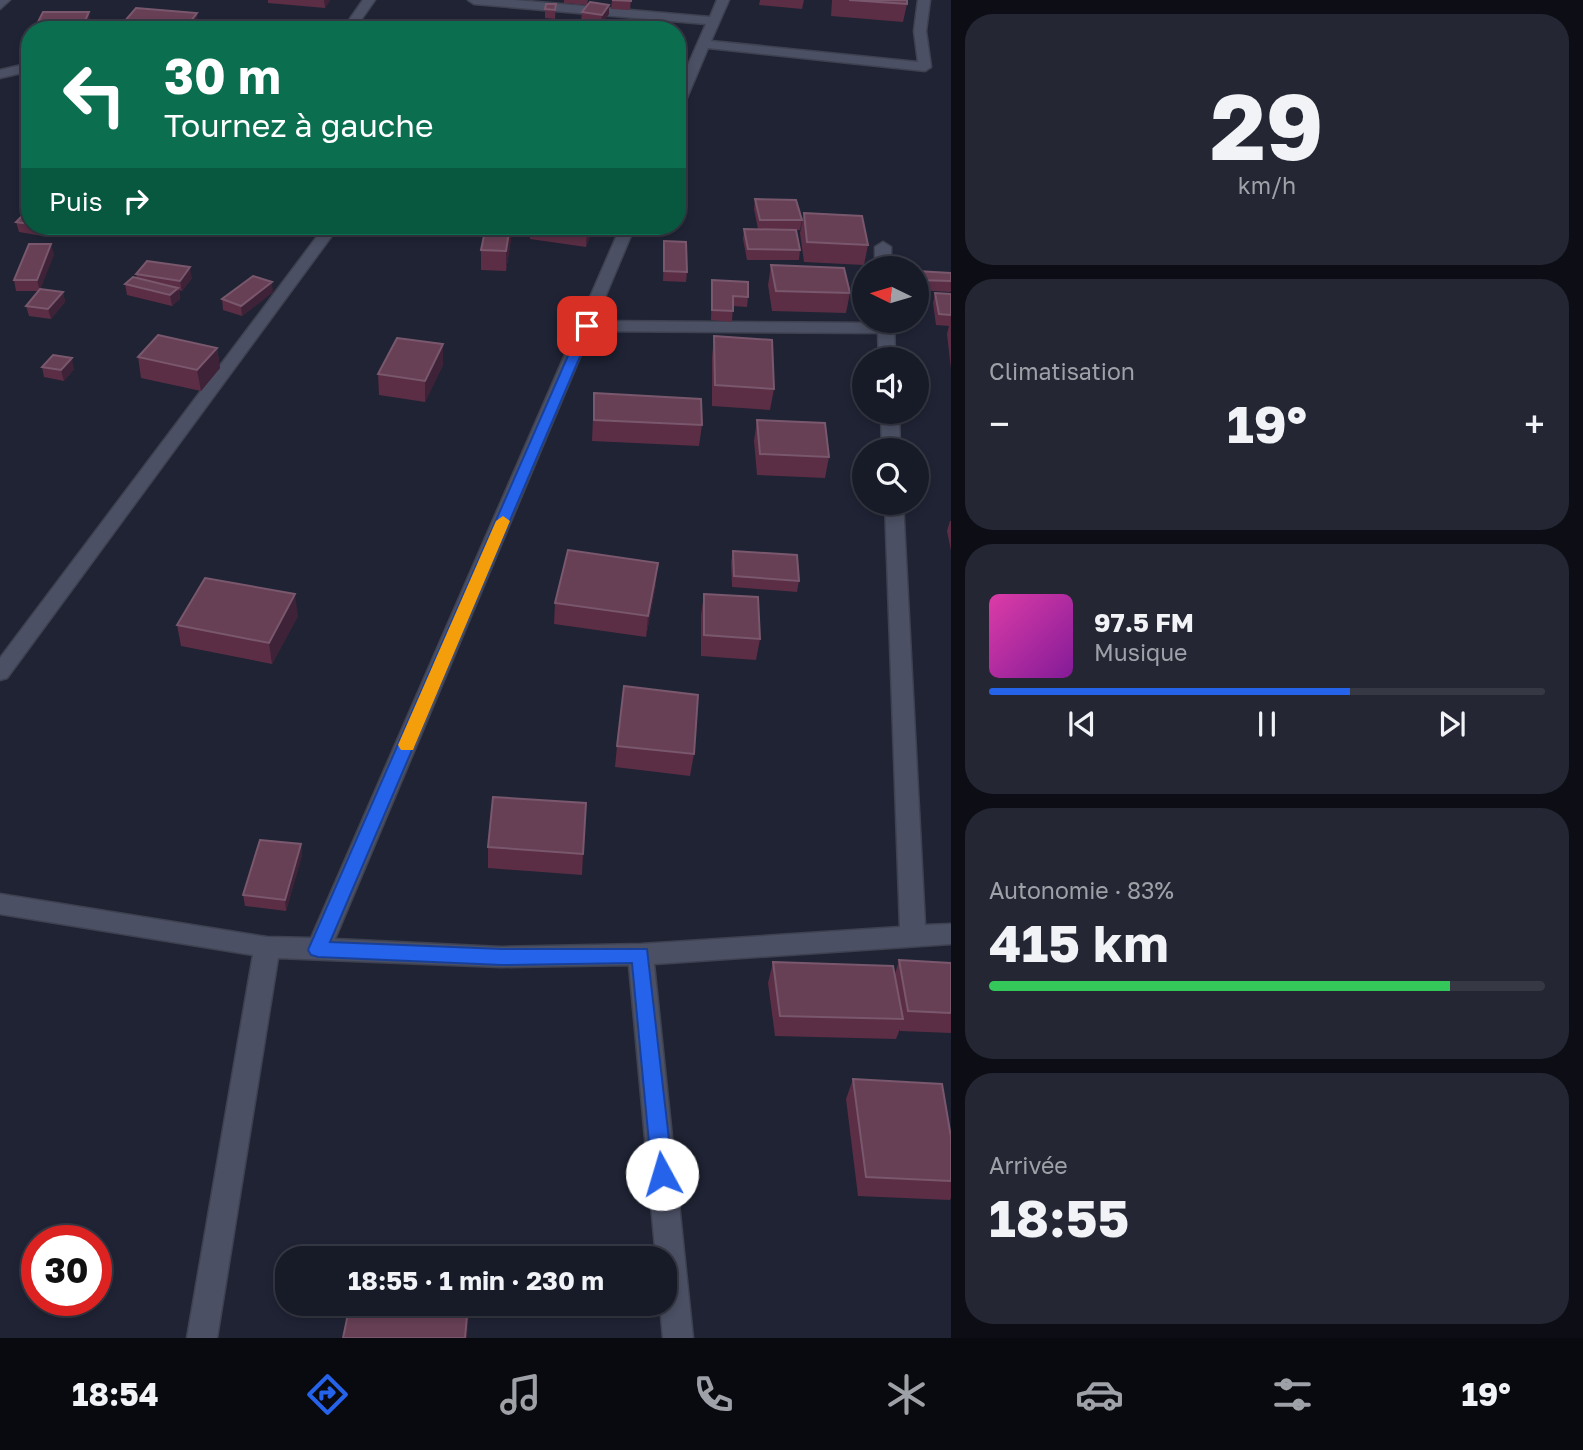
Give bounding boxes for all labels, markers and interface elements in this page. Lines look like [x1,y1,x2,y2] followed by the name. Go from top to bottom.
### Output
[164,46,281,105] text: 30 m
[49,49,140,140] icon: left
[1210,71,1324,180] text: 29
[164,106,433,144] text: Tournez à gauche
[1238,171,1296,199] text: km/h
[117,182,155,220] icon: right
[49,186,103,217] text: Puis
[852,256,929,332] north arrow
[852,256,929,515] map controls
[557,296,617,356] pin
[568,307,606,345] icon: arrive
[852,347,929,424] button: sound
[989,357,1135,385] text: Climatisation
[1227,392,1307,454] text: 19°
[989,401,1010,446] text: −
[1524,401,1545,446] text: +
[852,438,929,515] button: search
[1094,607,1194,638] text: 97.5 FM
[1094,638,1187,666] text: Musique
[1063,705,1101,743] icon: previous
[1248,705,1286,743] icon: pause
[1433,705,1471,743] icon: next
[989,876,1174,904] text: Autonomie · 83%
[989,911,1169,973] text: 415 km
[625,1137,699,1211] position arrow
[989,1151,1068,1179] text: Arrivée
[989,1186,1129,1248] text: 18:55
[21,1225,112,1316] speed limit sign: 30
[348,1265,604,1296] text: 18:55 · 1 min · 230 m
[303,1370,352,1419] icon: directions
[496,1370,545,1419] icon: music
[689,1370,738,1419] icon: phone
[882,1370,931,1419] icon: climate
[1075,1370,1124,1419] icon: car
[1268,1370,1317,1419] icon: filters
[72,1375,159,1413] text: 18:54
[1462,1375,1511,1413] text: 19°

